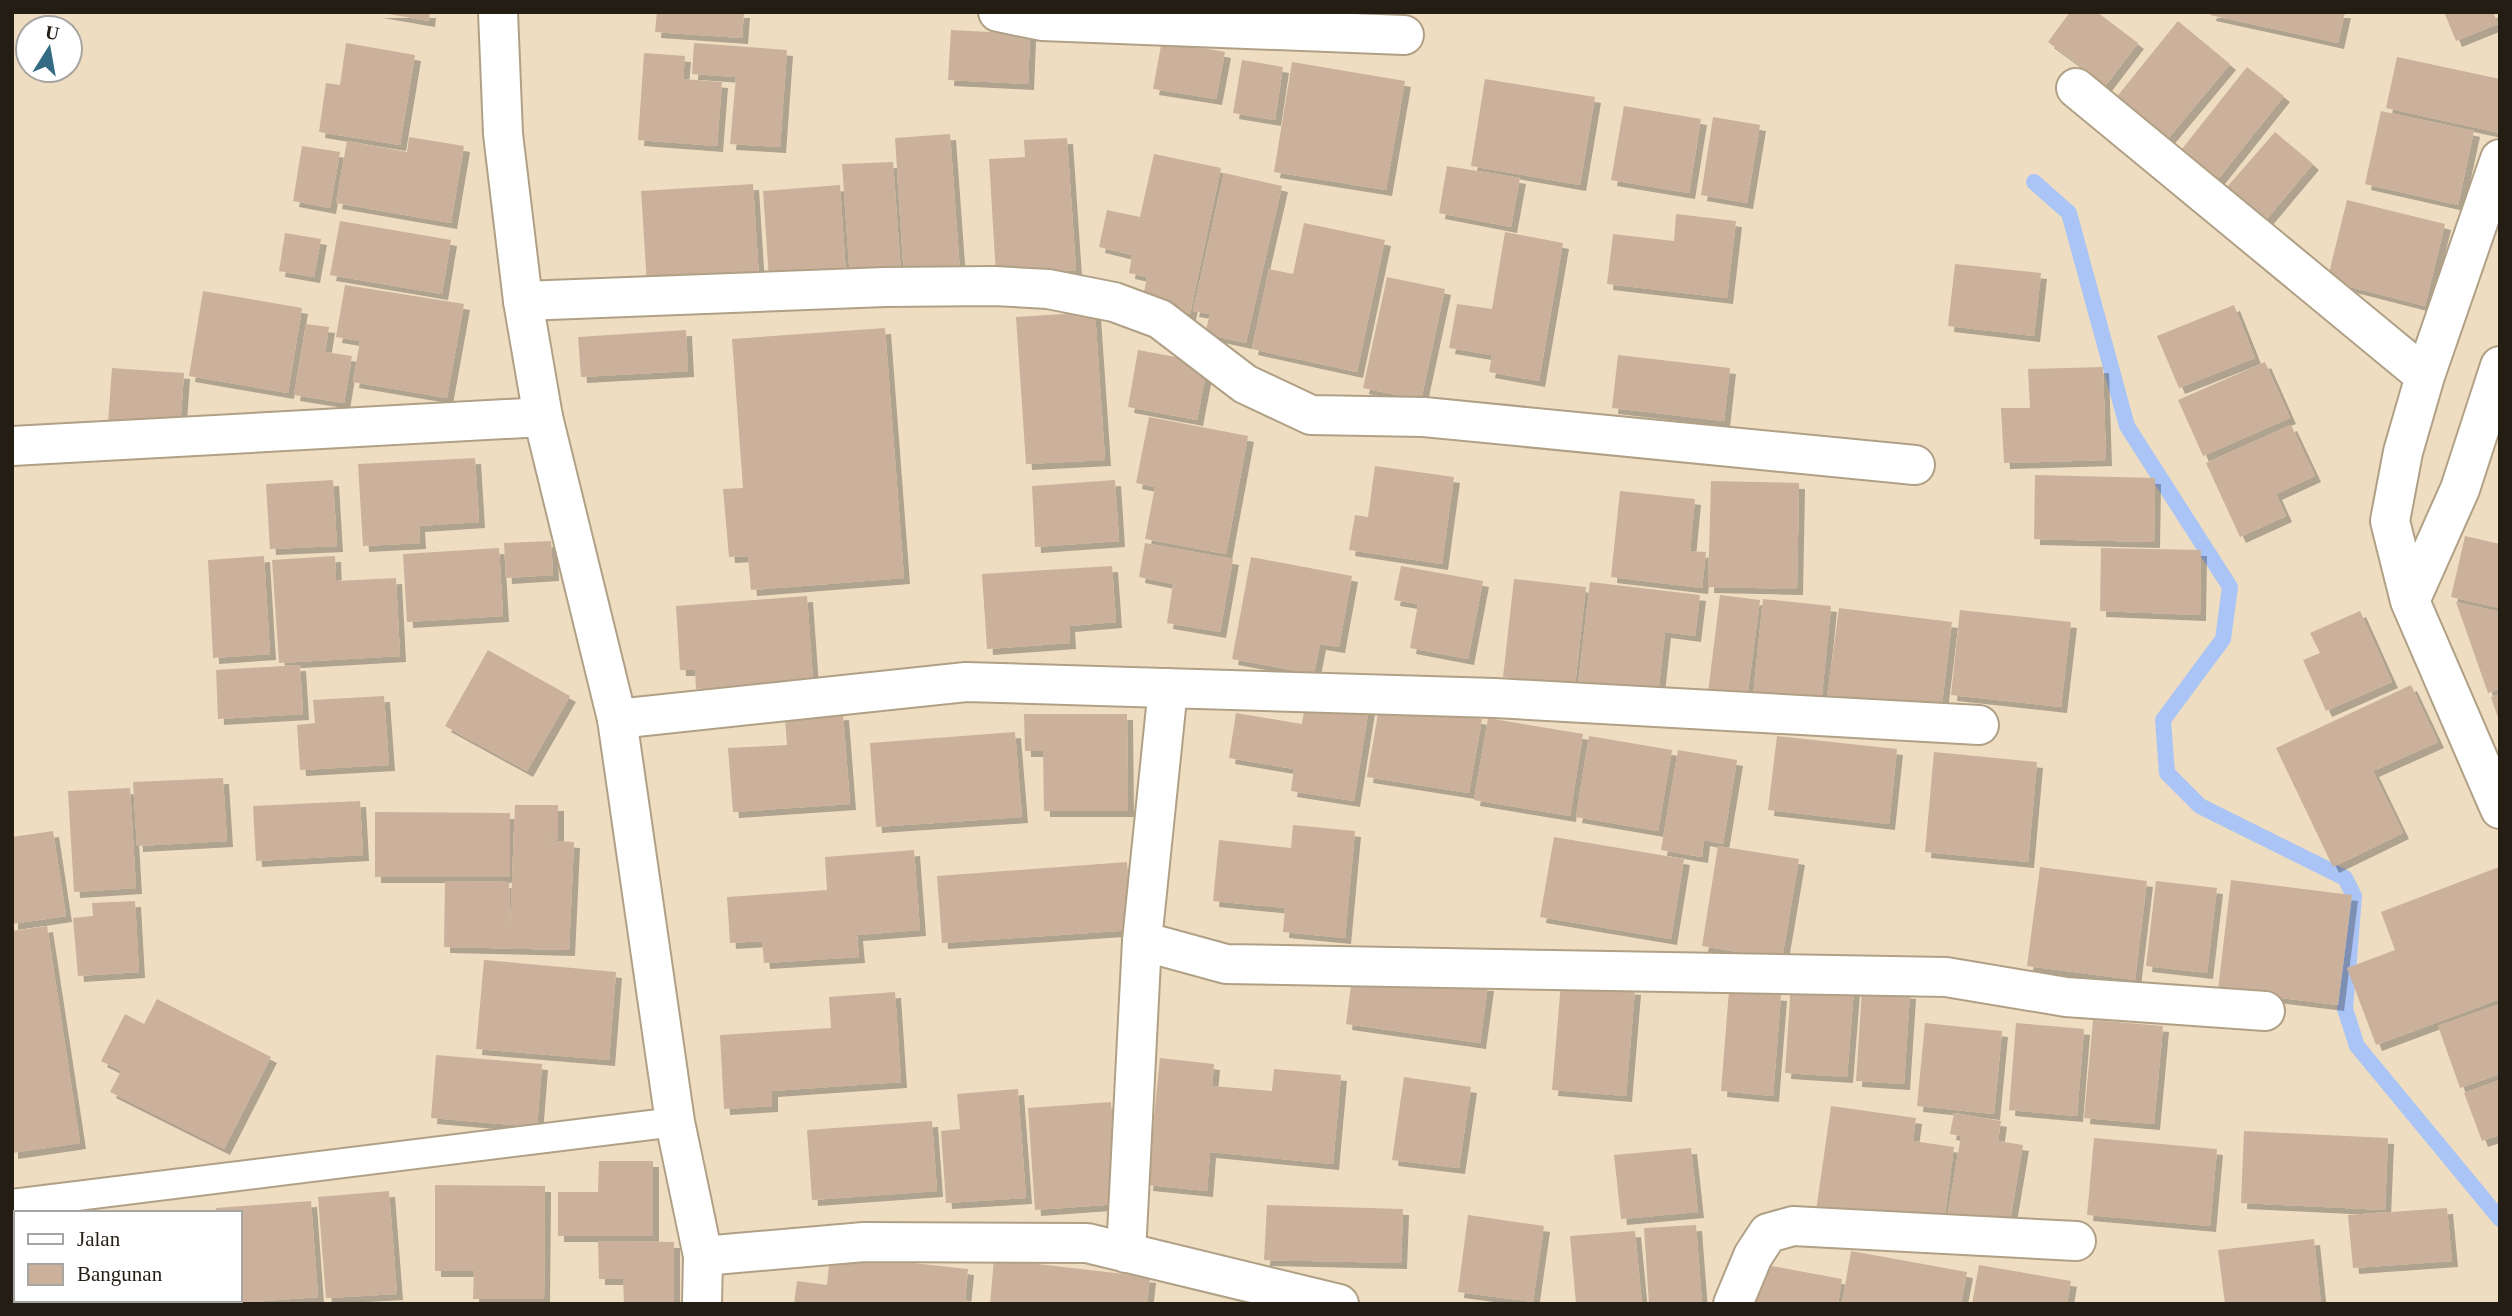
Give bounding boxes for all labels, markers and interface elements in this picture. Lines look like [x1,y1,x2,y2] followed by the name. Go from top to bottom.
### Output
[14,14,84,84] north arrow
[43,21,61,44] text: U
[14,1211,242,1302] legend
[77,1227,121,1251] text: Jalan
[77,1262,163,1286] text: Bangunan

